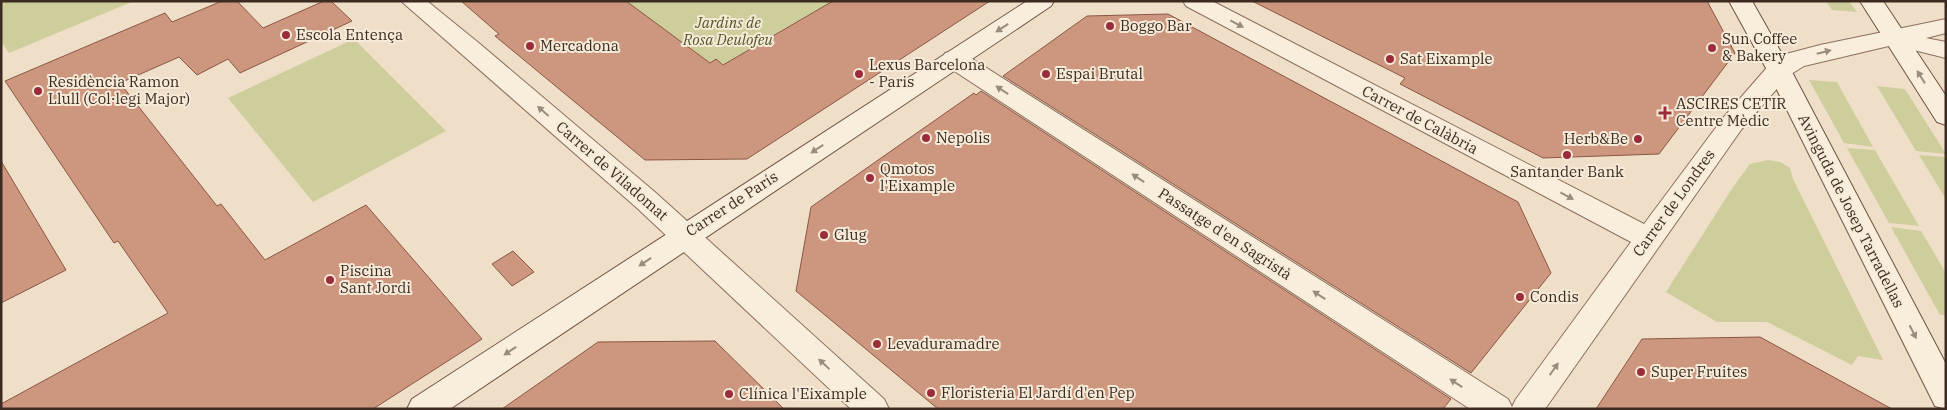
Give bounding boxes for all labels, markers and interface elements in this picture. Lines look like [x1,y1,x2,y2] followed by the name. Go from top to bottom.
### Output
[682,13,773,49] park label: Jardins de Rosa Deulofeu
[1120,16,1192,35] place label: Boggo Bar
[1104,20,1116,32] marker: Boggo Bar
[1230,20,1244,28] one-way arrow
[995,23,1009,33] one-way arrow
[296,25,403,44] place label: Escola Entença
[280,29,292,41] marker: Escola Entença
[1722,29,1797,65] place label: Sun Coffee & Bakery
[540,36,619,55] place label: Mercadona
[524,40,536,52] marker: Mercadona
[1706,42,1718,54] marker: Sun Coffee & Bakery
[1817,48,1832,56] one-way arrow
[1400,49,1493,68] place label: Sat Eixample
[1384,53,1396,65] marker: Sat Eixample
[869,55,986,91] place label: Lexus Barcelona - Paris
[1056,64,1143,83] place label: Espai Brutal
[853,68,865,80] marker: Lexus Barcelona - Paris
[1040,68,1052,80] marker: Espai Brutal
[1916,71,1925,84] one-way arrow
[48,72,190,108] place label: Residència Ramon Llull (Col·legi Major)
[1359,81,1482,158] street label: Carrer de Calàbria
[32,85,44,97] marker: Residència Ramon Llull (Col·legi Major)
[995,85,1009,95] one-way arrow
[1676,94,1786,130] place label: ASCIRES CETIR Centre Mèdic
[537,105,549,117] one-way arrow
[1658,106,1672,120] marker: ASCIRES CETIR Centre Mèdic
[1794,111,1909,311] street label: Avinguda de Josep Tarradellas
[552,117,672,224] street label: Carrer de Viladomat
[936,128,990,147] place label: Nepolis
[1564,129,1628,148] place label: Herb&Be
[920,132,932,144] marker: Nepolis
[1632,133,1644,145] marker: Herb&Be
[810,144,823,154] one-way arrow
[1628,145,1719,260] street label: Carrer de Londres
[1561,149,1573,161] marker: Santander Bank
[880,159,955,195] place label: Qmotos l'Eixample
[1510,162,1624,181] place label: Santander Bank
[682,167,781,240] street label: Carrer de París
[864,172,876,184] marker: Qmotos l'Eixample
[1132,173,1145,183] one-way arrow
[1155,183,1296,284] street label: Passatge d'en Sagristà
[1560,192,1574,201] one-way arrow
[834,225,867,244] place label: Glug
[818,229,830,241] marker: Glug
[638,257,652,267] one-way arrow
[340,261,411,297] place label: Piscina Sant Jordi
[324,274,336,286] marker: Piscina Sant Jordi
[1530,287,1579,306] place label: Condis
[1313,290,1326,299] one-way arrow
[1514,291,1526,303] marker: Condis
[1909,325,1917,339] one-way arrow
[887,334,1000,353] place label: Levaduramadre
[871,338,883,350] marker: Levaduramadre
[503,347,516,356] one-way arrow
[819,358,831,370] one-way arrow
[1549,362,1559,376] one-way arrow
[1651,362,1747,381] place label: Super Fruites
[1635,366,1647,378] marker: Super Fruites
[1449,378,1462,387] one-way arrow
[941,383,1135,402] place label: Floristeria El Jardí d'en Pep
[739,384,867,403] place label: Clínica l'Eixample
[925,387,937,399] marker: Floristeria El Jardí d'en Pep
[723,388,735,400] marker: Clínica l'Eixample

